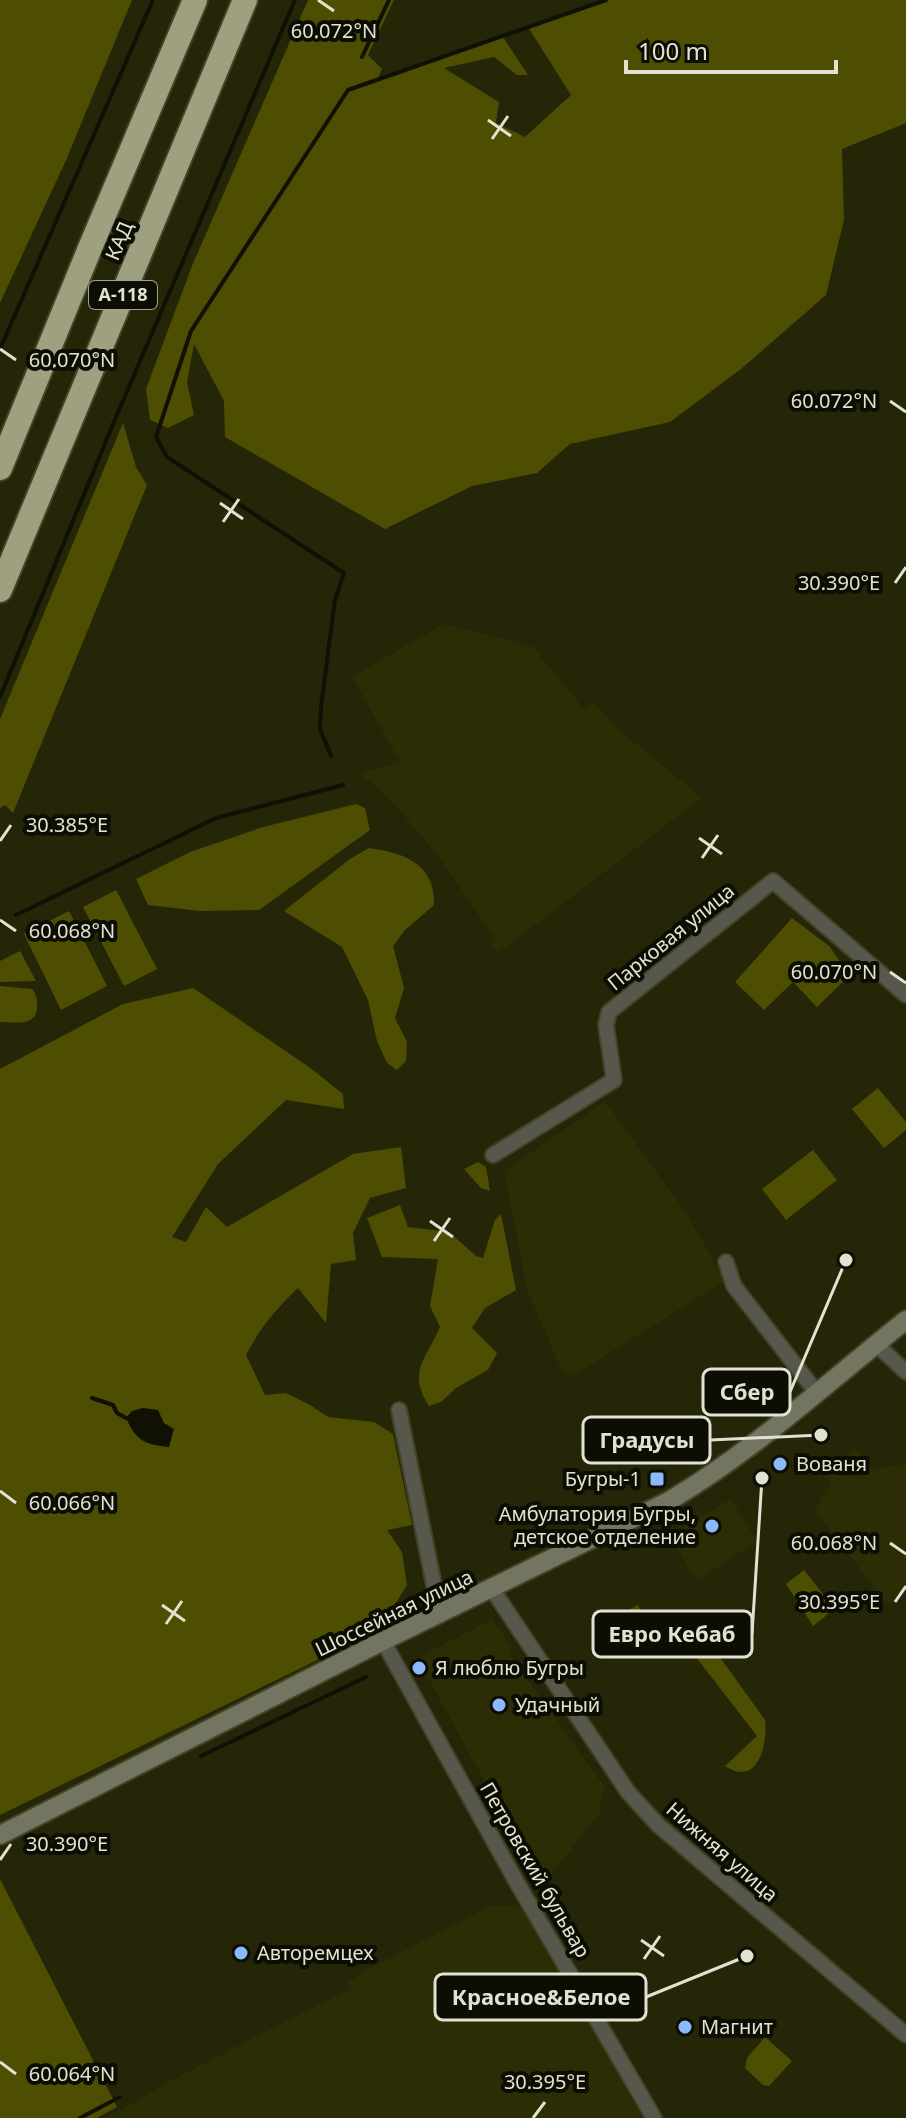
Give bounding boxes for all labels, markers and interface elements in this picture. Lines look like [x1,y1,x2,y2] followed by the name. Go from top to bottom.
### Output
[291,17,377,44] text: 60.072°N
[626,24,836,74] scale bar
[638,34,708,67] text: 100 m
[98,217,139,264] street label: КАД
[89,281,157,309] road number: А-118
[29,346,115,373] text: 60.070°N
[791,387,877,414] text: 60.072°N
[798,569,880,596] text: 30.390°E
[26,811,108,838] text: 30.385°E
[602,877,740,996] street label: Парковая улица
[29,917,115,944] text: 60.068°N
[791,958,877,985] text: 60.070°N
[703,1369,790,1415] callout: Сбер
[720,1376,774,1406] text: Сбер
[583,1417,710,1463] callout: Градусы
[599,1424,695,1454] text: Градусы
[796,1450,867,1477] place label: Вованя
[771,1455,789,1473] marker: Вованя
[565,1465,641,1492] place label: Бугры-1
[648,1470,666,1488] marker: Бугры-1
[29,1489,115,1516] text: 60.066°N
[499,1500,696,1550] place label: Амбулатория Бугры, детское отделение
[703,1517,721,1535] marker: Амбулатория Бугры, детское отделение
[791,1529,877,1556] text: 60.068°N
[310,1563,477,1662] street label: Шоссейная улица
[798,1588,880,1615] text: 30.395°E
[593,1611,752,1657] callout: Евро Кебаб
[608,1618,736,1648] text: Евро Кебаб
[435,1654,584,1681] place label: Я люблю Бугры
[410,1659,428,1677] marker: Я люблю Бугры
[515,1691,600,1718] place label: Удачный
[490,1696,508,1714] marker: Удачный
[474,1777,597,1962] street label: Петровский бульвар
[661,1796,784,1908] street label: Нижняя улица
[26,1830,108,1857] text: 30.390°E
[257,1939,374,1966] place label: Авторемцех
[232,1944,250,1962] marker: Авторемцех
[435,1974,646,2020] callout: Красное&Белое
[452,1981,630,2011] text: Красное&Белое
[701,2013,773,2040] place label: Магнит
[676,2018,694,2036] marker: Магнит
[29,2060,115,2087] text: 60.064°N
[504,2068,586,2095] text: 30.395°E

